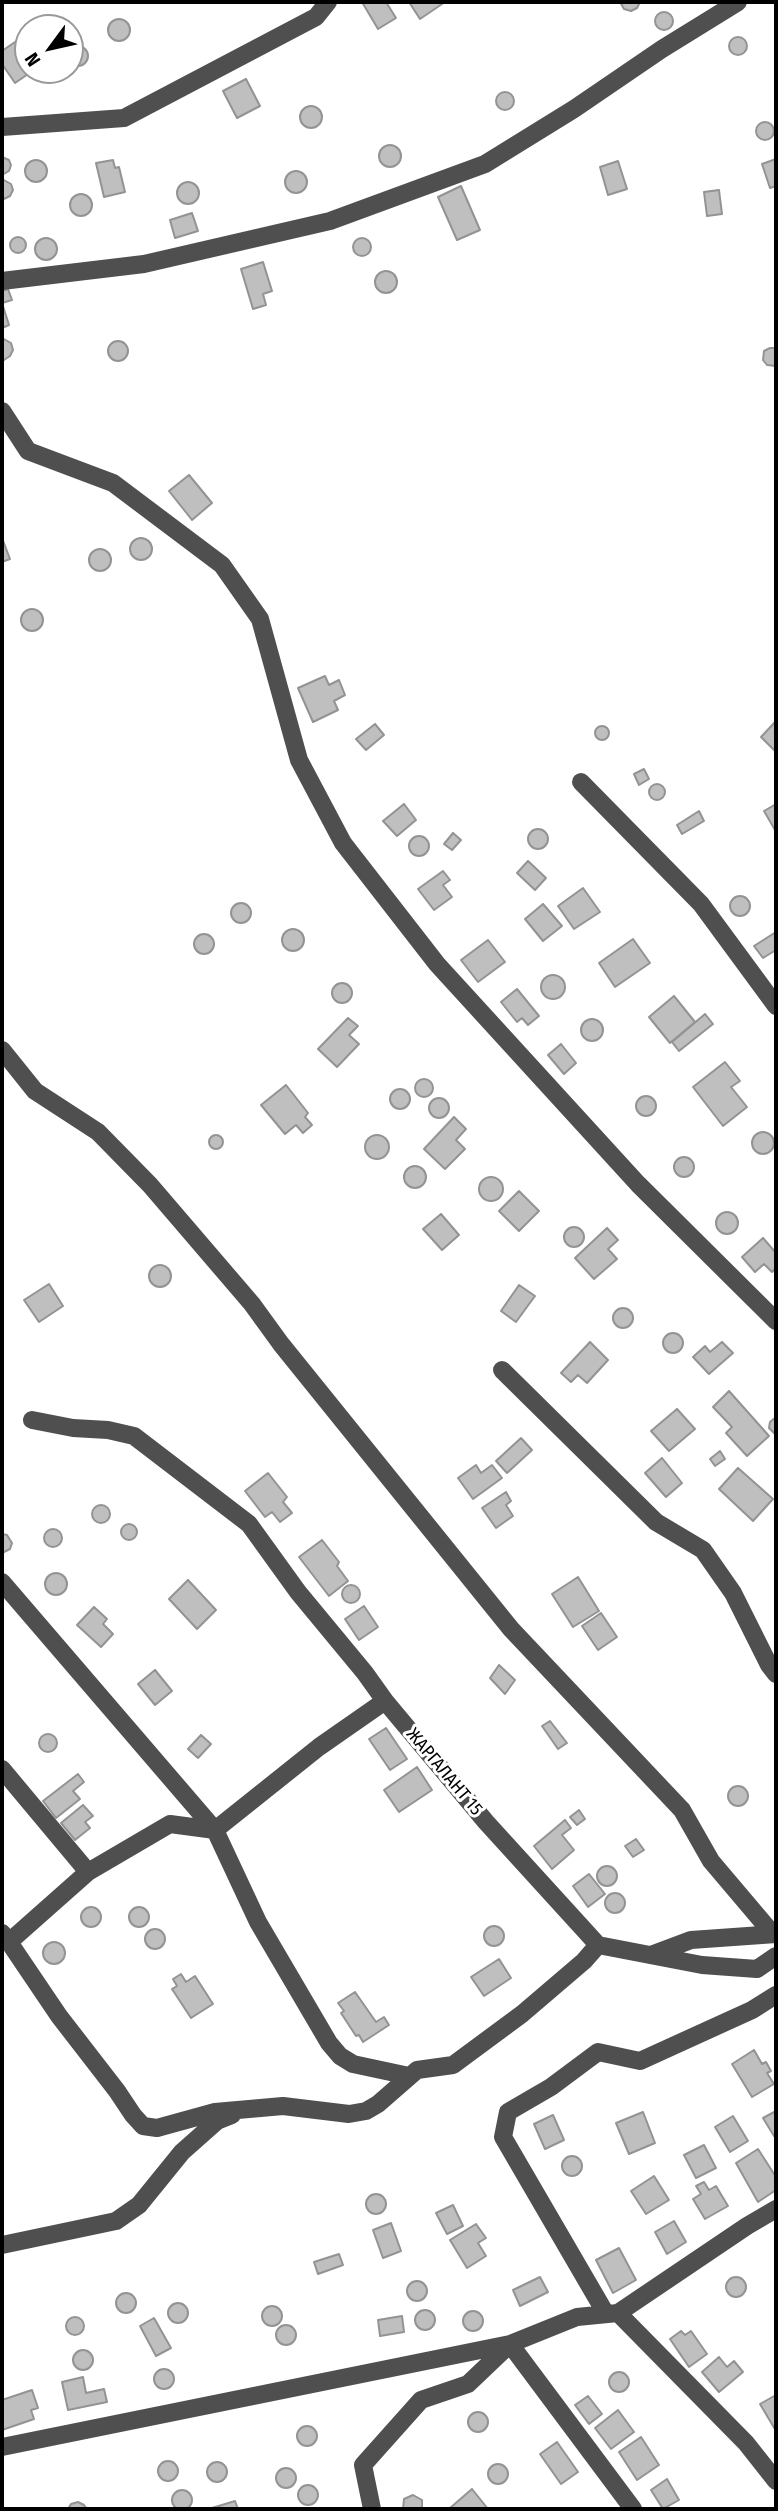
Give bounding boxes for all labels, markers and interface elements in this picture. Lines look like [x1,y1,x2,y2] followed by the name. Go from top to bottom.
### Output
[14,14,84,84] north arrow
[20,49,45,71] text: N
[401,1724,487,1820] street label: ЖАРГАЛАНТ 15

